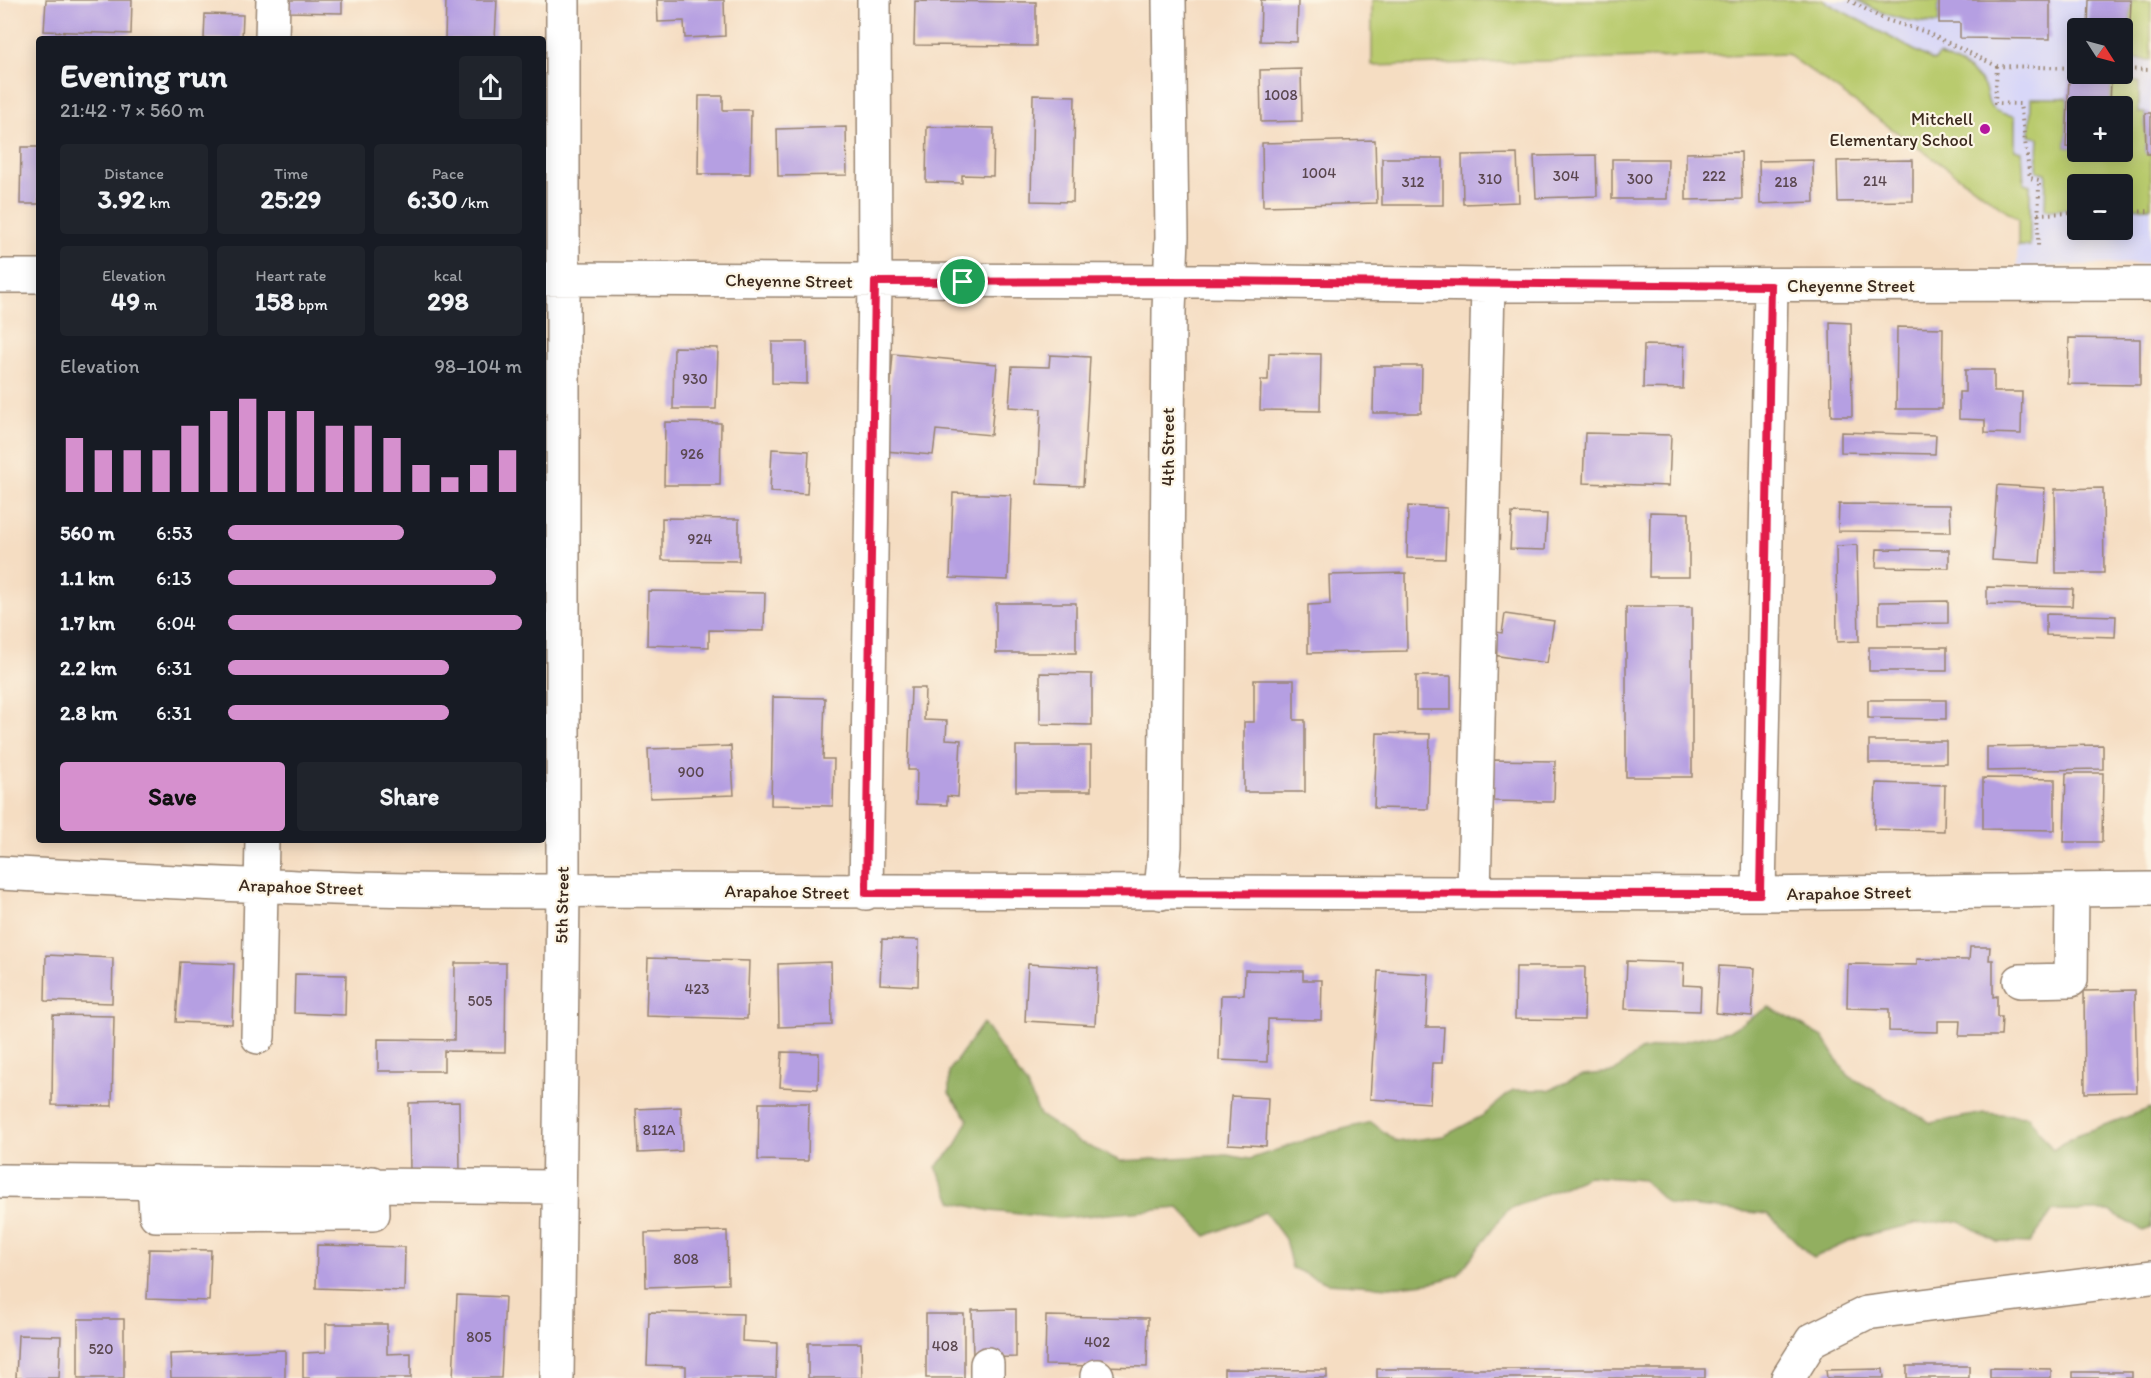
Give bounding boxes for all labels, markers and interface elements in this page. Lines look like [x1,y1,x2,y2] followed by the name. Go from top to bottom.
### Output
[2067,18,2133,84] north arrow
[2067,18,2133,240] map controls
[60,56,227,95] text: Evening run
[459,56,522,119] button: share
[1264,86,1298,104] house number: 1008
[2067,96,2133,162] button: +
[60,98,204,122] text: 21:42 · 7 × 560 m
[1829,108,1973,151] place label: Mitchell Elementary School
[1978,122,1992,136] marker: Mitchell Elementary School
[104,164,164,183] text: Distance
[274,164,308,183] text: Time
[432,164,464,183] text: Pace
[1302,164,1336,182] house number: 1004
[1553,167,1579,185] house number: 304
[1702,167,1726,185] house number: 222
[1478,170,1502,188] house number: 310
[1627,170,1653,188] house number: 300
[1863,172,1887,190] house number: 214
[1401,173,1425,191] house number: 312
[1774,173,1798,191] house number: 218
[2067,174,2133,240] button: −
[98,183,146,215] text: 3.92
[261,183,321,215] text: 25:29
[407,183,457,215] text: 6:30
[146,193,170,212] text: km
[457,193,489,212] text: /km
[937,256,988,307] pin
[946,265,979,298] icon: arrive
[102,266,166,285] text: Elevation
[256,266,326,285] text: Heart rate
[434,266,462,285] text: kcal
[725,269,853,293] street label: Cheyenne Street
[1787,275,1915,297] street label: Cheyenne Street
[111,285,140,317] text: 49
[254,285,294,317] text: 158
[427,285,469,317] text: 298
[140,295,157,314] text: m
[294,295,328,314] text: bpm
[60,354,139,378] text: Elevation
[434,354,522,378] text: 98–104 m
[682,370,708,388] house number: 930
[1157,407,1179,486] street label: 4th Street
[680,445,704,463] house number: 926
[60,521,115,545] text: 560 m
[156,521,193,545] text: 6:53
[688,530,712,548] house number: 924
[60,566,114,590] text: 1.1 km
[156,566,192,590] text: 6:13
[60,611,115,635] text: 1.7 km
[156,611,196,635] text: 6:04
[60,656,117,680] text: 2.2 km
[156,656,192,680] text: 6:31
[60,701,117,725] text: 2.8 km
[156,701,192,725] text: 6:31
[60,762,285,831] button: Save
[297,762,522,831] button: Share
[678,763,704,781] house number: 900
[550,866,574,944] street label: 5th Street
[238,874,364,900] street label: Arapahoe Street
[724,880,850,904] street label: Arapahoe Street
[1786,881,1912,905] street label: Arapahoe Street
[684,980,710,998] house number: 423
[468,992,493,1010] house number: 505
[643,1121,676,1139] house number: 812A
[673,1250,699,1268] house number: 808
[466,1328,492,1346] house number: 805
[1084,1333,1110,1351] house number: 402
[932,1337,958,1355] house number: 408
[88,1340,114,1358] house number: 520

